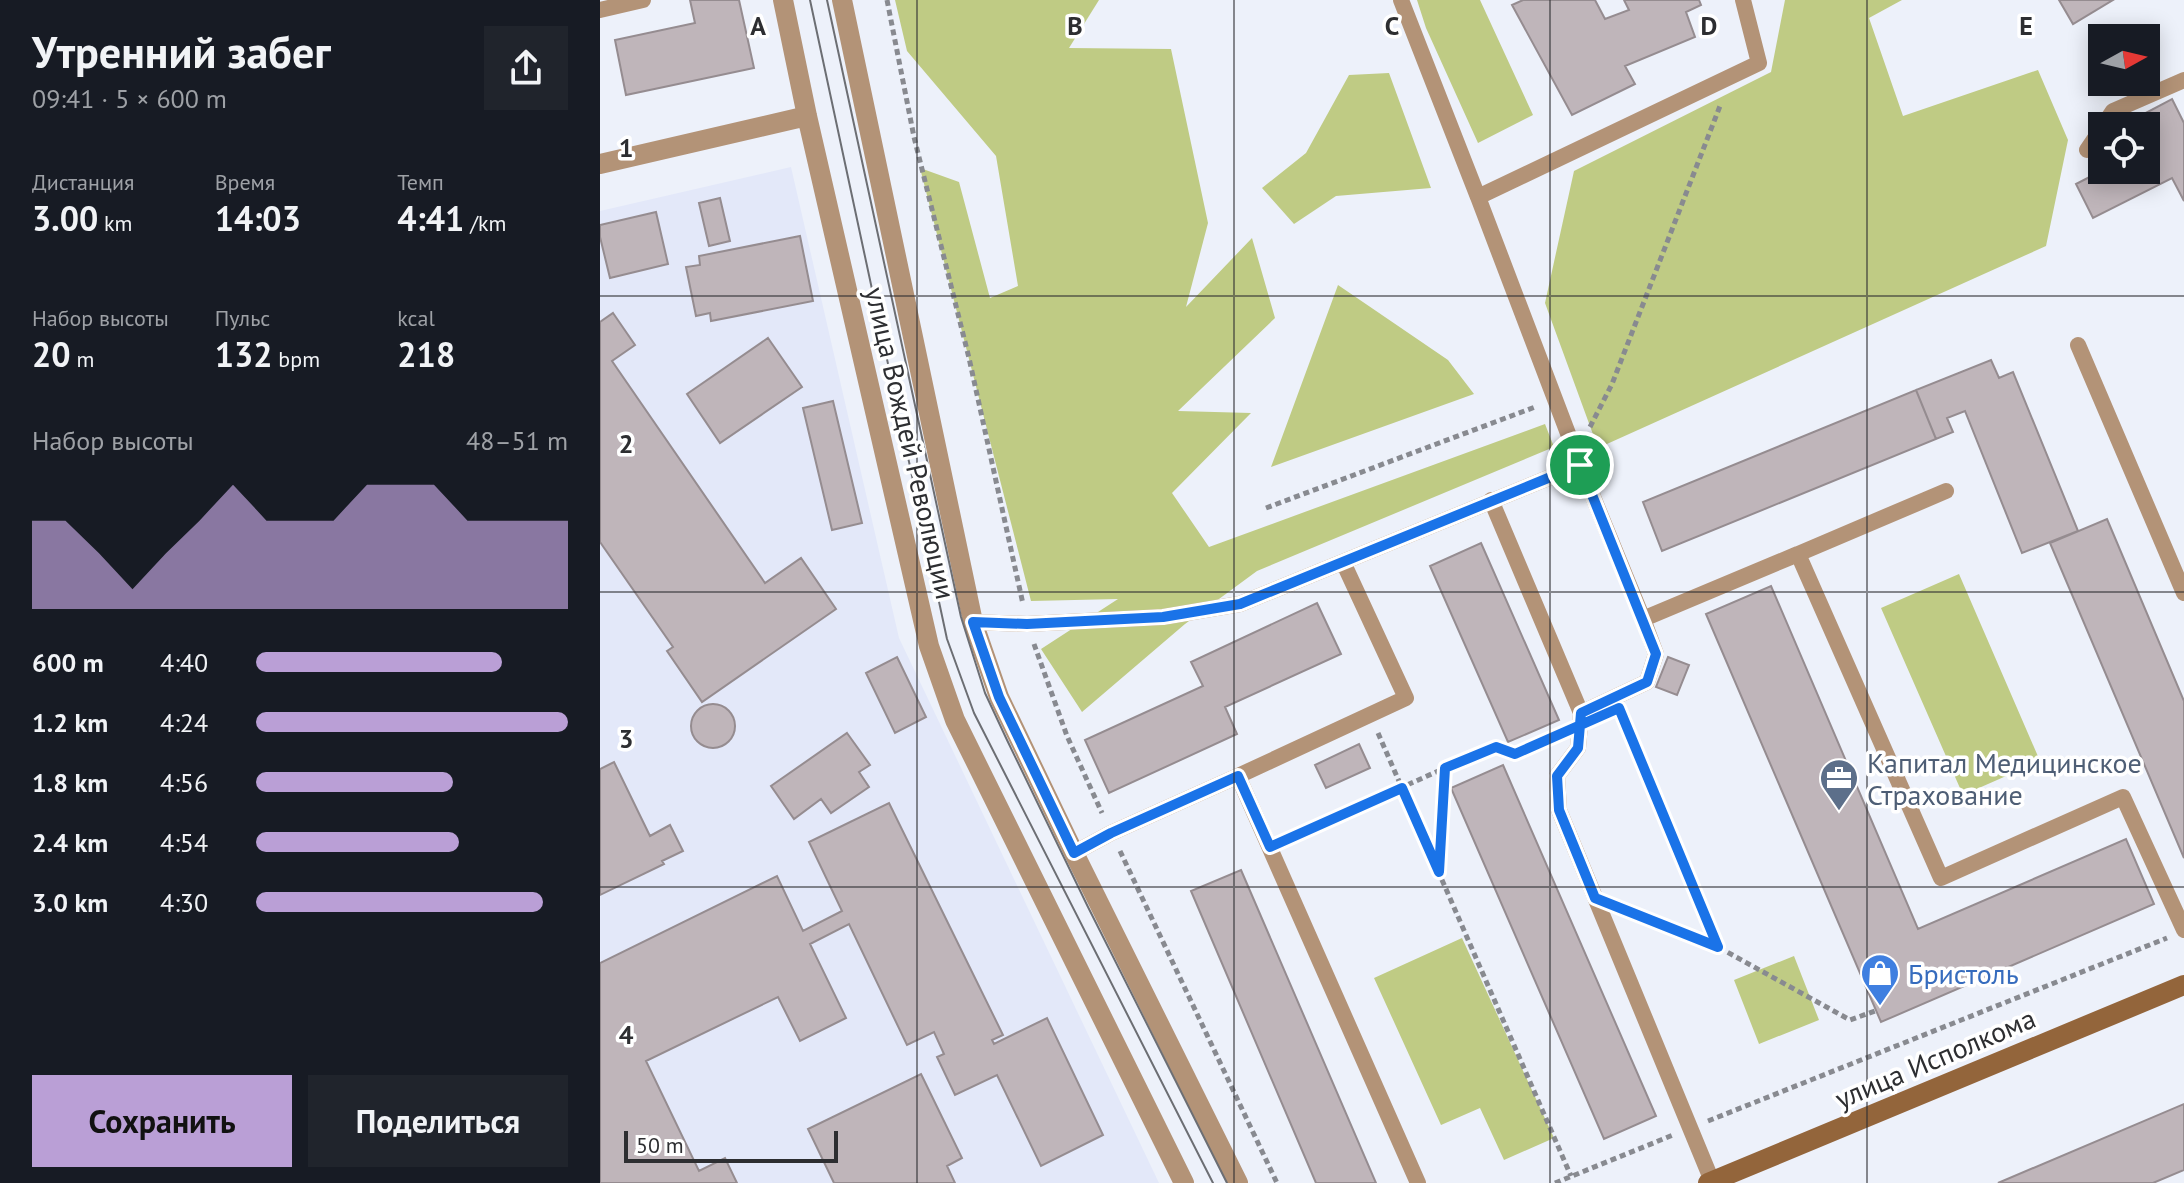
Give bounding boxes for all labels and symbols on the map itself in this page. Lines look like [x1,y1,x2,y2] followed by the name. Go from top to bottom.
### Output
[750,9,766,42] text: A
[1067,9,1083,42] text: B
[1385,9,1399,42] text: C
[1701,9,1717,42] text: D
[2019,9,2033,42] text: E
[2088,24,2160,96] north arrow
[619,131,633,164] text: 1
[857,283,965,603] street label: улица Вождей Революции
[619,427,633,460] text: 2
[1546,431,1614,499] pin
[619,722,633,755] text: 3
[1867,744,2142,813] place label: Капитал Медицинское Страхование
[1818,757,1860,812] office icon: Капитал Медицинское Страхование
[1859,952,1901,1007] shop icon: Бристоль
[1908,955,2019,992] place label: Бристоль
[1829,999,2041,1117] street label: улица Исполкома
[619,1018,634,1051] text: 4
[624,1127,838,1163] scale bar

